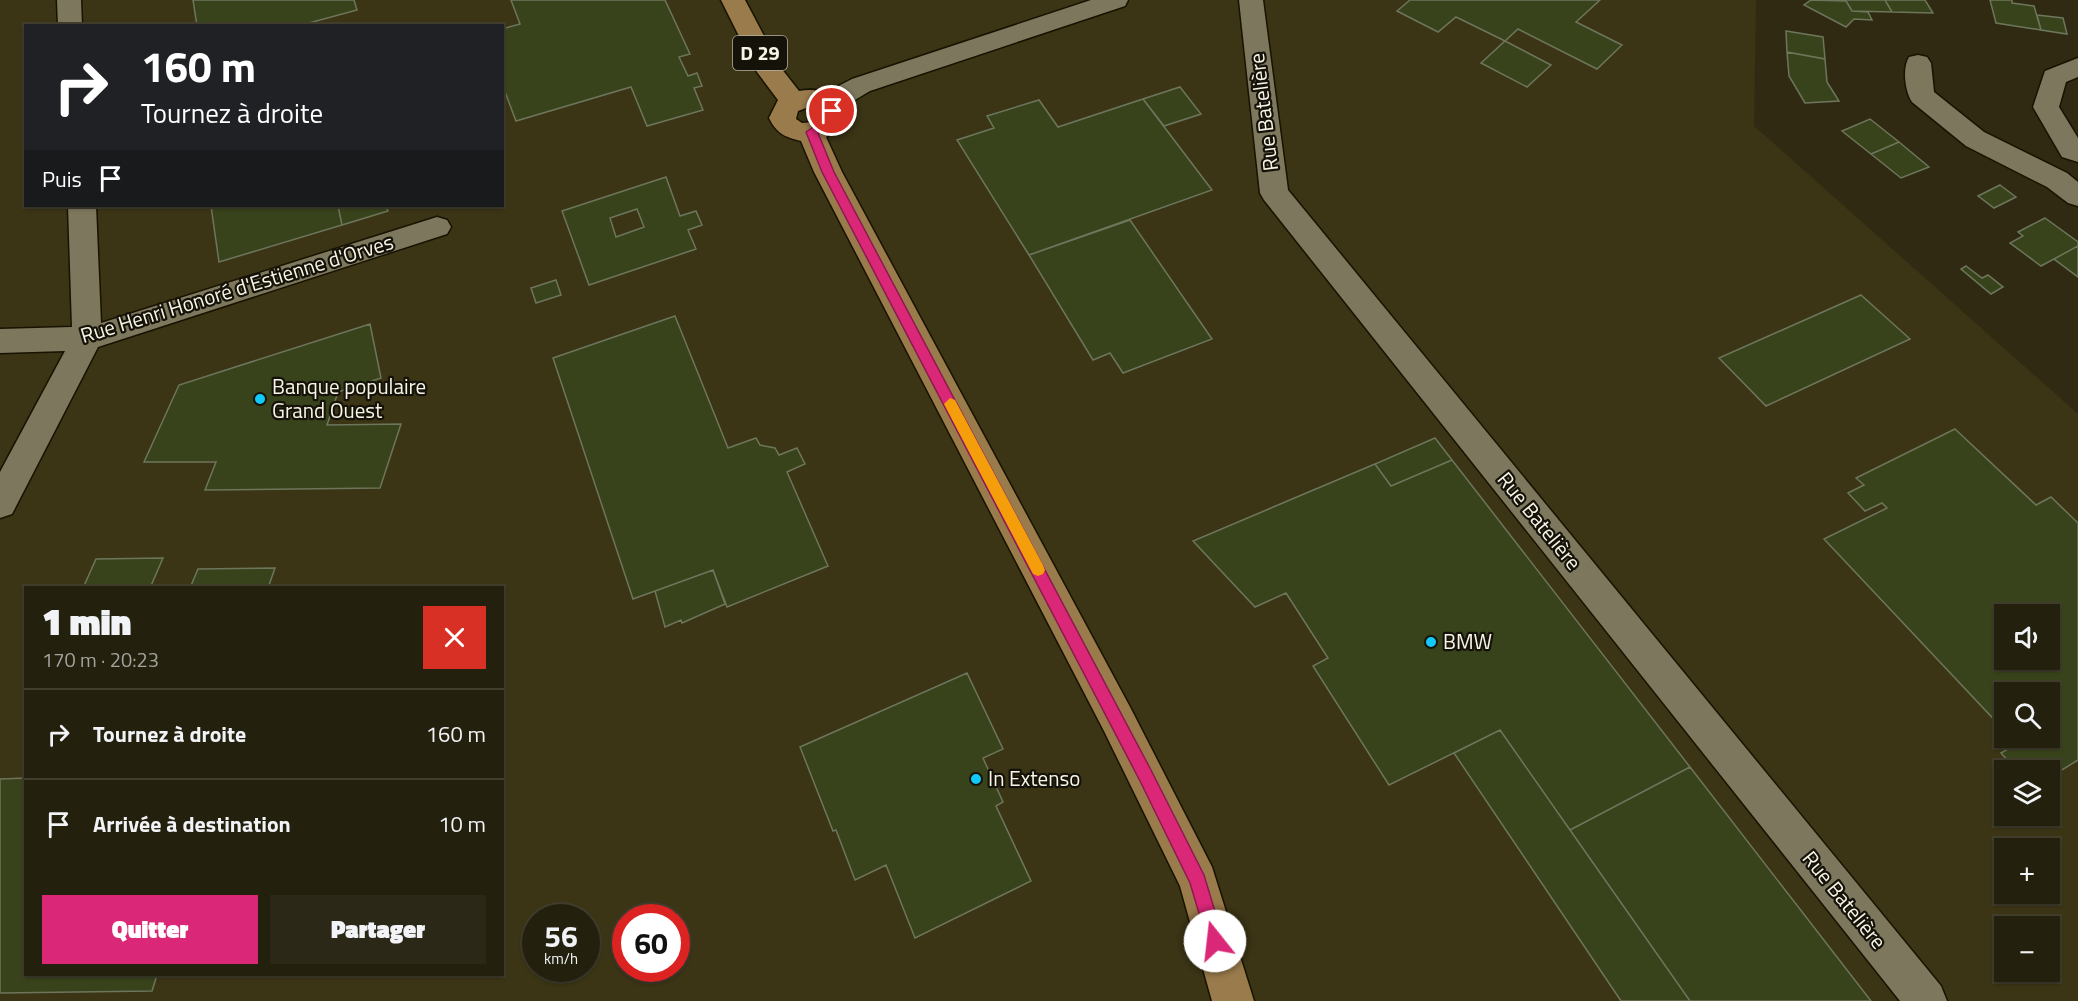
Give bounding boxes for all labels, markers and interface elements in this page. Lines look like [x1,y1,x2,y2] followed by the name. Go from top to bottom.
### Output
[141,34,256,98] text: 160 m
[733,36,787,70] road number: D 29
[42,48,120,126] icon: right
[1240,51,1286,173] street label: Rue Batelière
[806,85,857,136] pin
[141,92,323,133] text: Tournez à droite
[815,94,848,127] icon: arrive
[42,162,82,196] text: Puis
[94,162,127,195] icon: arrive
[76,225,397,351] street label: Rue Henri Honoré d'Estienne d'Orves
[272,370,426,426] place label: Banque populaire Grand Ouest
[253,392,267,406] marker: Banque populaire Grand Ouest
[1490,464,1589,576] street label: Rue Batelière
[42,594,131,649] text: 1 min
[1994,604,2060,982] map controls
[1994,604,2060,670] button: sound
[423,606,486,669] button: close
[1443,625,1492,657] place label: BMW
[1424,635,1438,649] marker: BMW
[42,644,159,675] text: 170 m · 20:23
[1994,682,2060,748] button: search
[93,717,246,751] text: Tournez à droite
[426,717,486,751] text: 160 m
[42,718,75,751] icon: right
[1994,760,2060,826] button: layers
[988,762,1080,794] place label: In Extenso
[969,772,983,786] marker: In Extenso
[93,807,291,841] text: Arrivée à destination
[438,807,486,841] text: 10 m
[42,808,75,841] icon: arrive
[1994,838,2060,904] button: +
[1795,843,1894,955] street label: Rue Batelière
[42,895,258,964] button: Quitter
[270,895,486,964] button: Partager
[612,904,690,982] speed limit sign: 60
[1183,909,1247,973] position arrow
[544,913,578,959] text: 56
[1994,916,2060,982] button: −
[544,947,578,970] text: km/h

